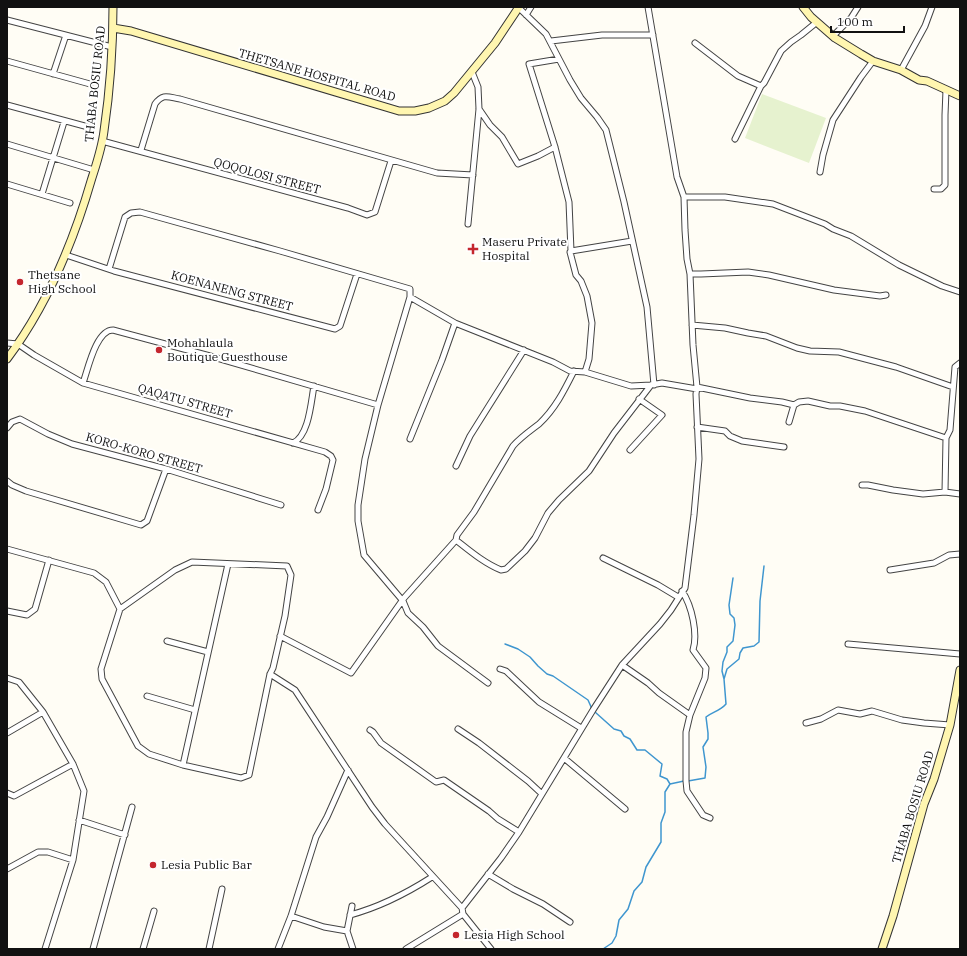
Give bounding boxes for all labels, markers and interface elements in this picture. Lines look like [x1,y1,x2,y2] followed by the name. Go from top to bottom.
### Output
[831,8,904,34] scale bar
[837,14,873,29] text: 100 m
[81,25,108,143] street label: THABA BOSIU ROAD
[237,45,397,104] street label: THETSANE HOSPITAL ROAD
[212,154,322,197] street label: QOQOLOSI STREET
[482,234,567,263] place label: Maseru Private Hospital
[467,243,479,255] marker: Maseru Private Hospital
[28,267,96,296] place label: Thetsane High School
[169,267,295,314] street label: KOENANENG STREET
[15,277,25,287] marker: Thetsane High School
[167,335,288,364] place label: Mohahlaula Boutique Guesthouse
[154,345,164,355] marker: Mohahlaula Boutique Guesthouse
[136,380,234,421] street label: QAQATU STREET
[84,429,204,476] street label: KORO-KORO STREET
[888,749,937,865] street label: THABA BOSIU ROAD
[161,857,253,872] place label: Lesia Public Bar
[148,860,158,870] marker: Lesia Public Bar
[464,927,565,942] place label: Lesia High School
[451,930,461,940] marker: Lesia High School

